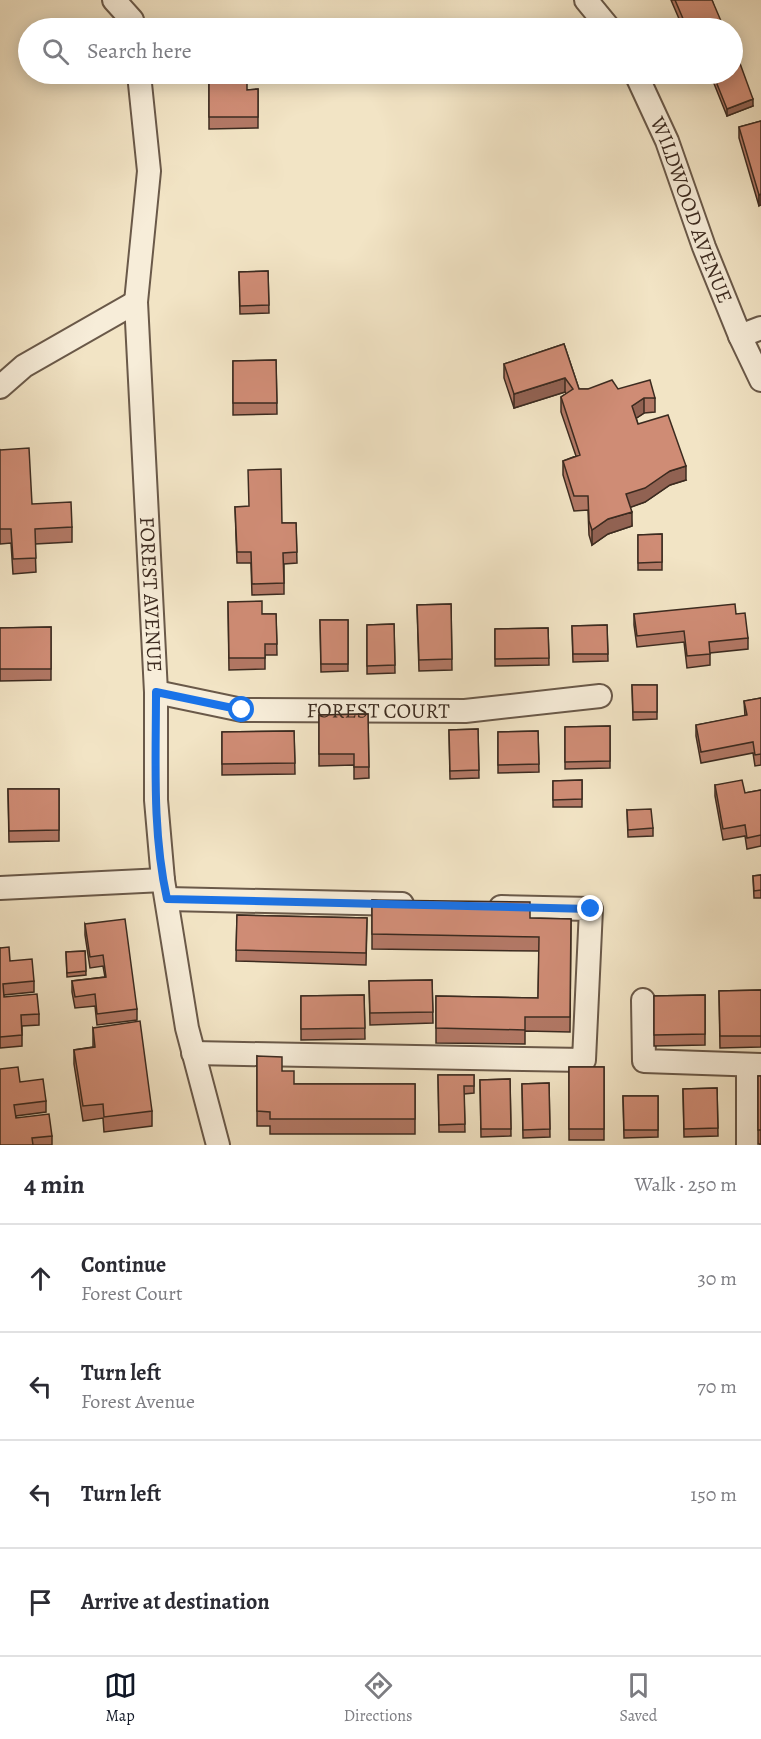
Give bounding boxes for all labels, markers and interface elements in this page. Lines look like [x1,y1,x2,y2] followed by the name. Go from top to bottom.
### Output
[18,18,743,84] search box
[39,35,72,68] icon: search
[87,36,192,66] text: Search here
[643,111,739,307] street label: WILDWOOD AVENUE
[133,516,169,673] street label: FOREST AVENUE
[228,696,254,722] route start
[306,696,450,725] street label: FOREST COURT
[577,895,603,921] route end
[24,1167,85,1202] text: 4 min
[635,1171,737,1198] text: Walk · 250 m
[81,1250,166,1280] text: Continue
[24,1262,57,1295] icon: ahead
[697,1265,737,1292] text: 30 m
[81,1280,182,1307] text: Forest Court
[81,1358,161,1388] text: Turn left
[24,1370,57,1403] icon: left
[697,1373,737,1400] text: 70 m
[81,1388,195,1415] text: Forest Avenue
[24,1478,57,1511] icon: left
[81,1479,161,1509] text: Turn left
[690,1481,737,1508] text: 150 m
[24,1586,57,1619] icon: arrive
[81,1587,270,1617] text: Arrive at destination
[104,1669,137,1727] tab: Map
[344,1669,412,1727] tab: Directions
[619,1669,657,1727] tab: Saved

